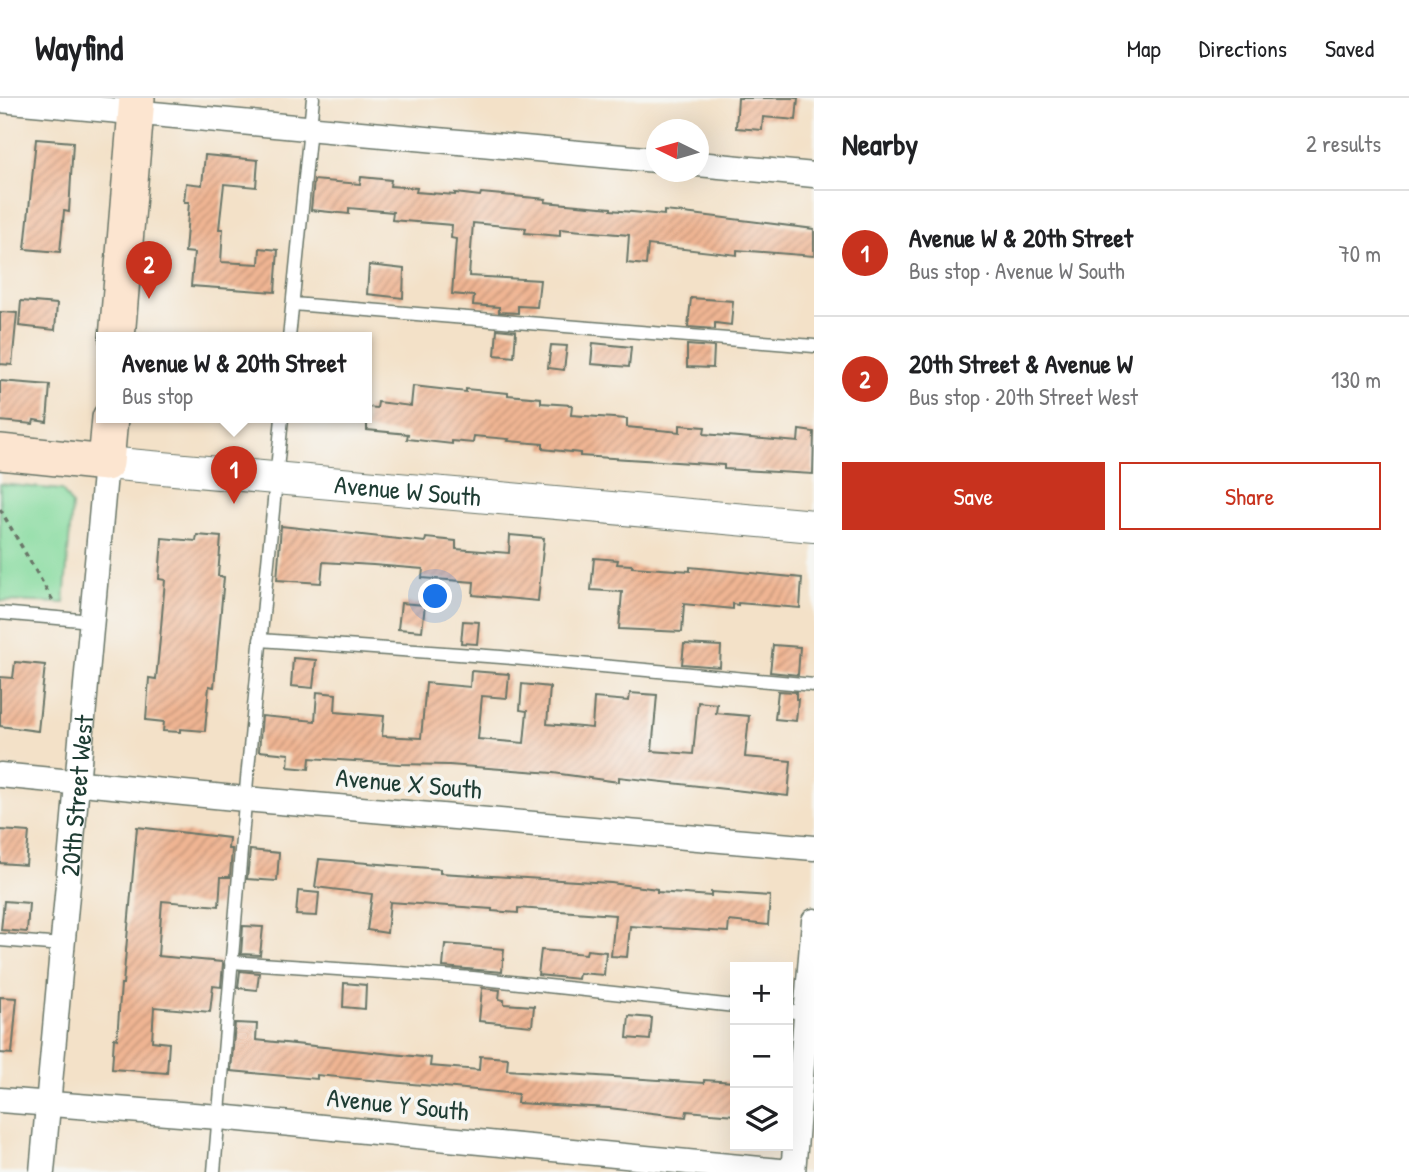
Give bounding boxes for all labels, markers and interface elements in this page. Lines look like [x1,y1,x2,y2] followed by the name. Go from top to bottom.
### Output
[35,26,123,70] text: Wayfind
[1127,32,1161,64] text: Map
[1199,32,1287,64] text: Directions
[1325,32,1374,64] text: Saved
[646,119,709,182] north arrow
[842,124,918,164] text: Nearby
[1306,128,1381,159] text: 2 results
[909,220,1133,255] text: Avenue W & 20th Street
[861,238,869,269] text: 1
[1338,238,1381,269] text: 70 m
[126,241,172,299] pin: 2
[909,255,1125,286] text: Bus stop · Avenue W South
[96,332,372,423] popup
[122,345,346,380] text: Avenue W & 20th Street
[909,346,1133,381] text: 20th Street & Avenue W
[860,364,870,395] text: 2
[1331,364,1381,395] text: 130 m
[122,380,193,411] text: Bus stop
[909,381,1138,412] text: Bus stop · 20th Street West
[211,446,257,504] pin: 1
[842,462,1105,530] button: Save
[1119,462,1381,530] button: Share
[333,466,482,514] street label: Avenue W South
[418,579,452,613] your location
[51,712,101,878] street label: 20th Street West
[335,759,483,807] street label: Avenue X South
[730,962,793,1151] map controls
[730,962,793,1025] button: +
[730,1025,793,1088] button: −
[326,1079,471,1129] street label: Avenue Y South
[730,1088,793,1151] button: layers

